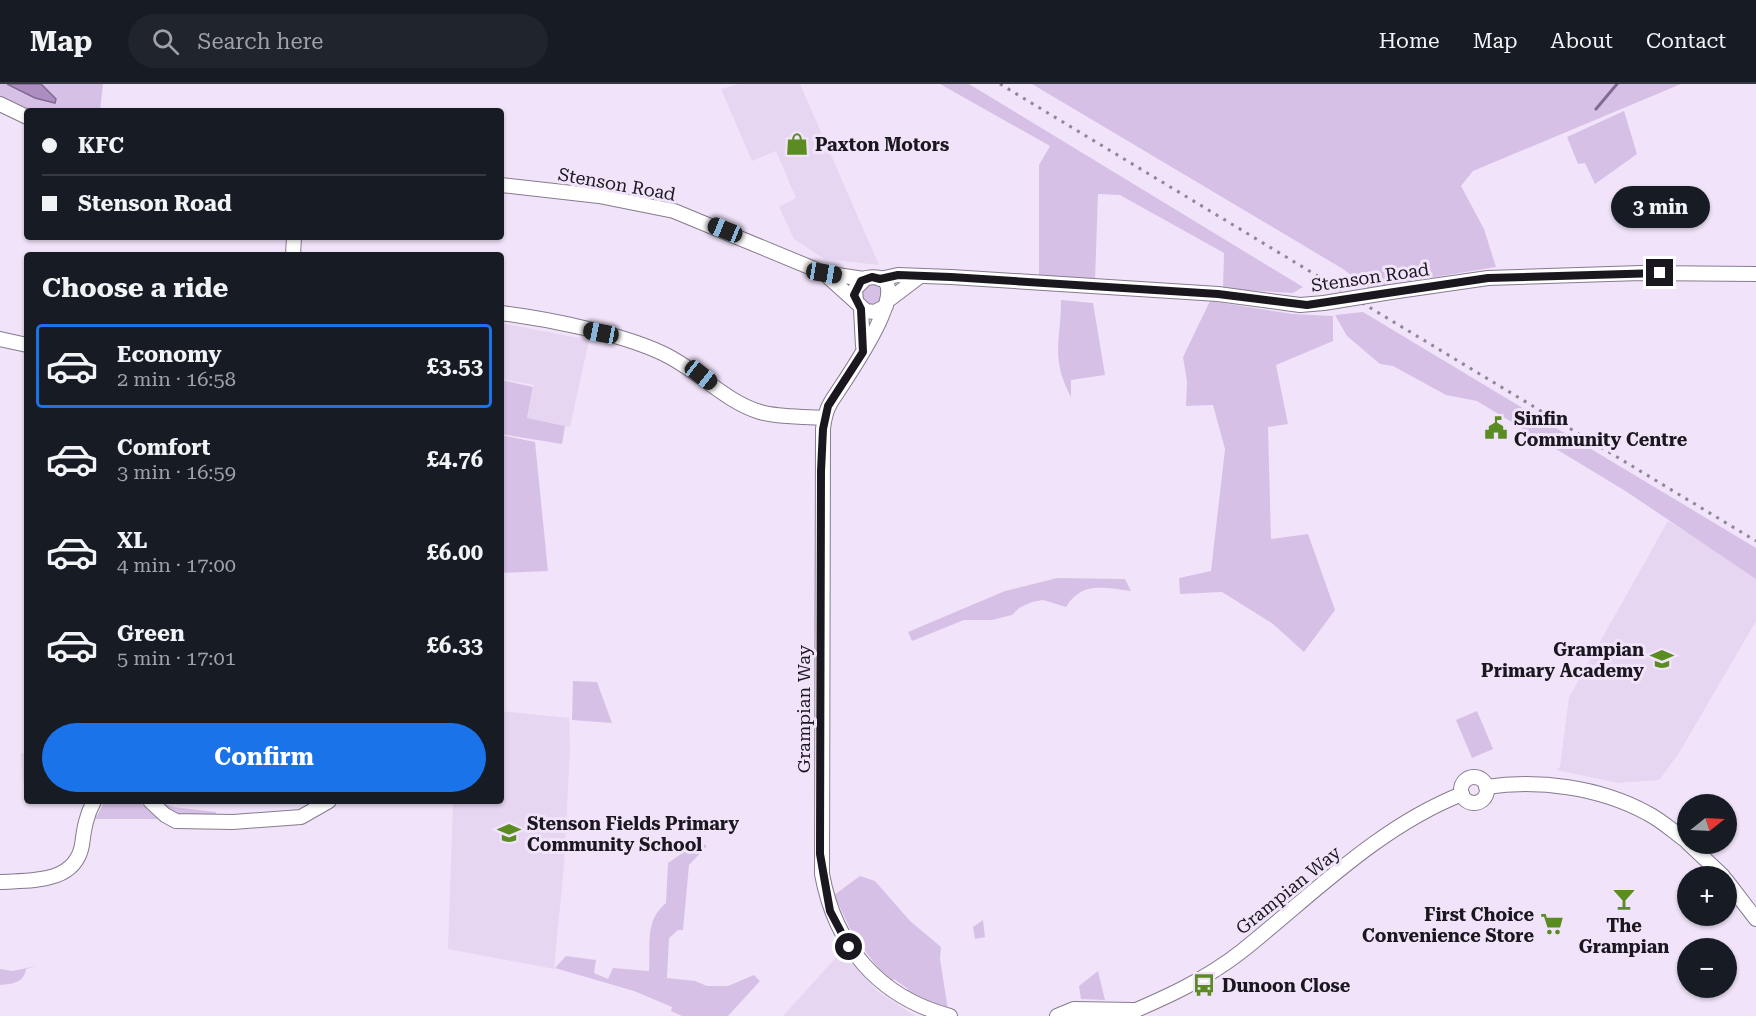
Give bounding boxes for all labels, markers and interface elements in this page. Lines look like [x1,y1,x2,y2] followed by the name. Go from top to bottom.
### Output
[128,14,548,68] search box
[30,25,92,58] text: Map
[149,25,182,58] icon: search
[197,29,323,54] text: Search here
[1379,29,1440,53] text: Home
[1473,29,1518,53] text: Map
[1551,29,1613,53] text: About
[1646,29,1726,53] text: Contact
[784,131,810,157] shop icon: Paxton Motors
[78,133,124,158] text: KFC
[815,134,949,155] place label: Paxton Motors
[557,163,678,205] street label: Stenson Road
[1610,186,1710,228] callout: 3 min
[78,191,232,216] text: Stenson Road
[1633,195,1688,219] text: 3 min
[705,215,745,245] car
[1310,258,1431,296] street label: Stenson Road
[1646,259,1673,286] route end
[805,261,843,285] car
[42,272,228,304] text: Choose a ride
[582,321,620,345] car
[45,339,99,393] icon: car
[117,342,221,367] text: Economy
[427,354,483,379] text: £3.53
[681,357,721,393] car
[117,367,236,391] text: 2 min · 16:58
[1514,408,1688,450] place label: Sinfin Community Centre
[1483,415,1509,441] public building icon: Sinfin Community Centre
[45,432,99,486] icon: car
[117,435,210,460] text: Comfort
[427,447,483,472] text: £4.76
[117,460,236,484] text: 3 min · 16:59
[45,525,99,579] icon: car
[117,528,147,553] text: XL
[427,540,483,565] text: £6.00
[117,553,236,577] text: 4 min · 17:00
[45,618,99,672] icon: car
[117,621,185,646] text: Green
[427,633,483,658] text: £6.33
[1481,639,1644,681] place label: Grampian Primary Academy
[793,644,814,773] street label: Grampian Way
[117,646,236,670] text: 5 min · 17:01
[1649,646,1675,672] school or university icon: Grampian Primary Academy
[42,723,486,792] button: Confirm
[1677,794,1737,854] north arrow
[1677,794,1737,998] map controls
[527,813,739,855] place label: Stenson Fields Primary Community School
[496,820,522,846] school or university icon: Stenson Fields Primary Community School
[1232,841,1345,939] street label: Grampian Way
[1677,866,1737,926] button: +
[1611,886,1637,912] bar icon: The Grampian
[1362,904,1534,946] place label: First Choice Convenience Store
[1539,911,1565,937] supermarket icon: First Choice Convenience Store
[1579,915,1669,957] place label: The Grampian
[835,933,862,960] route start
[1677,938,1737,998] button: −
[1191,972,1217,998] bus stop icon: Dunoon Close
[1222,975,1351,996] place label: Dunoon Close

